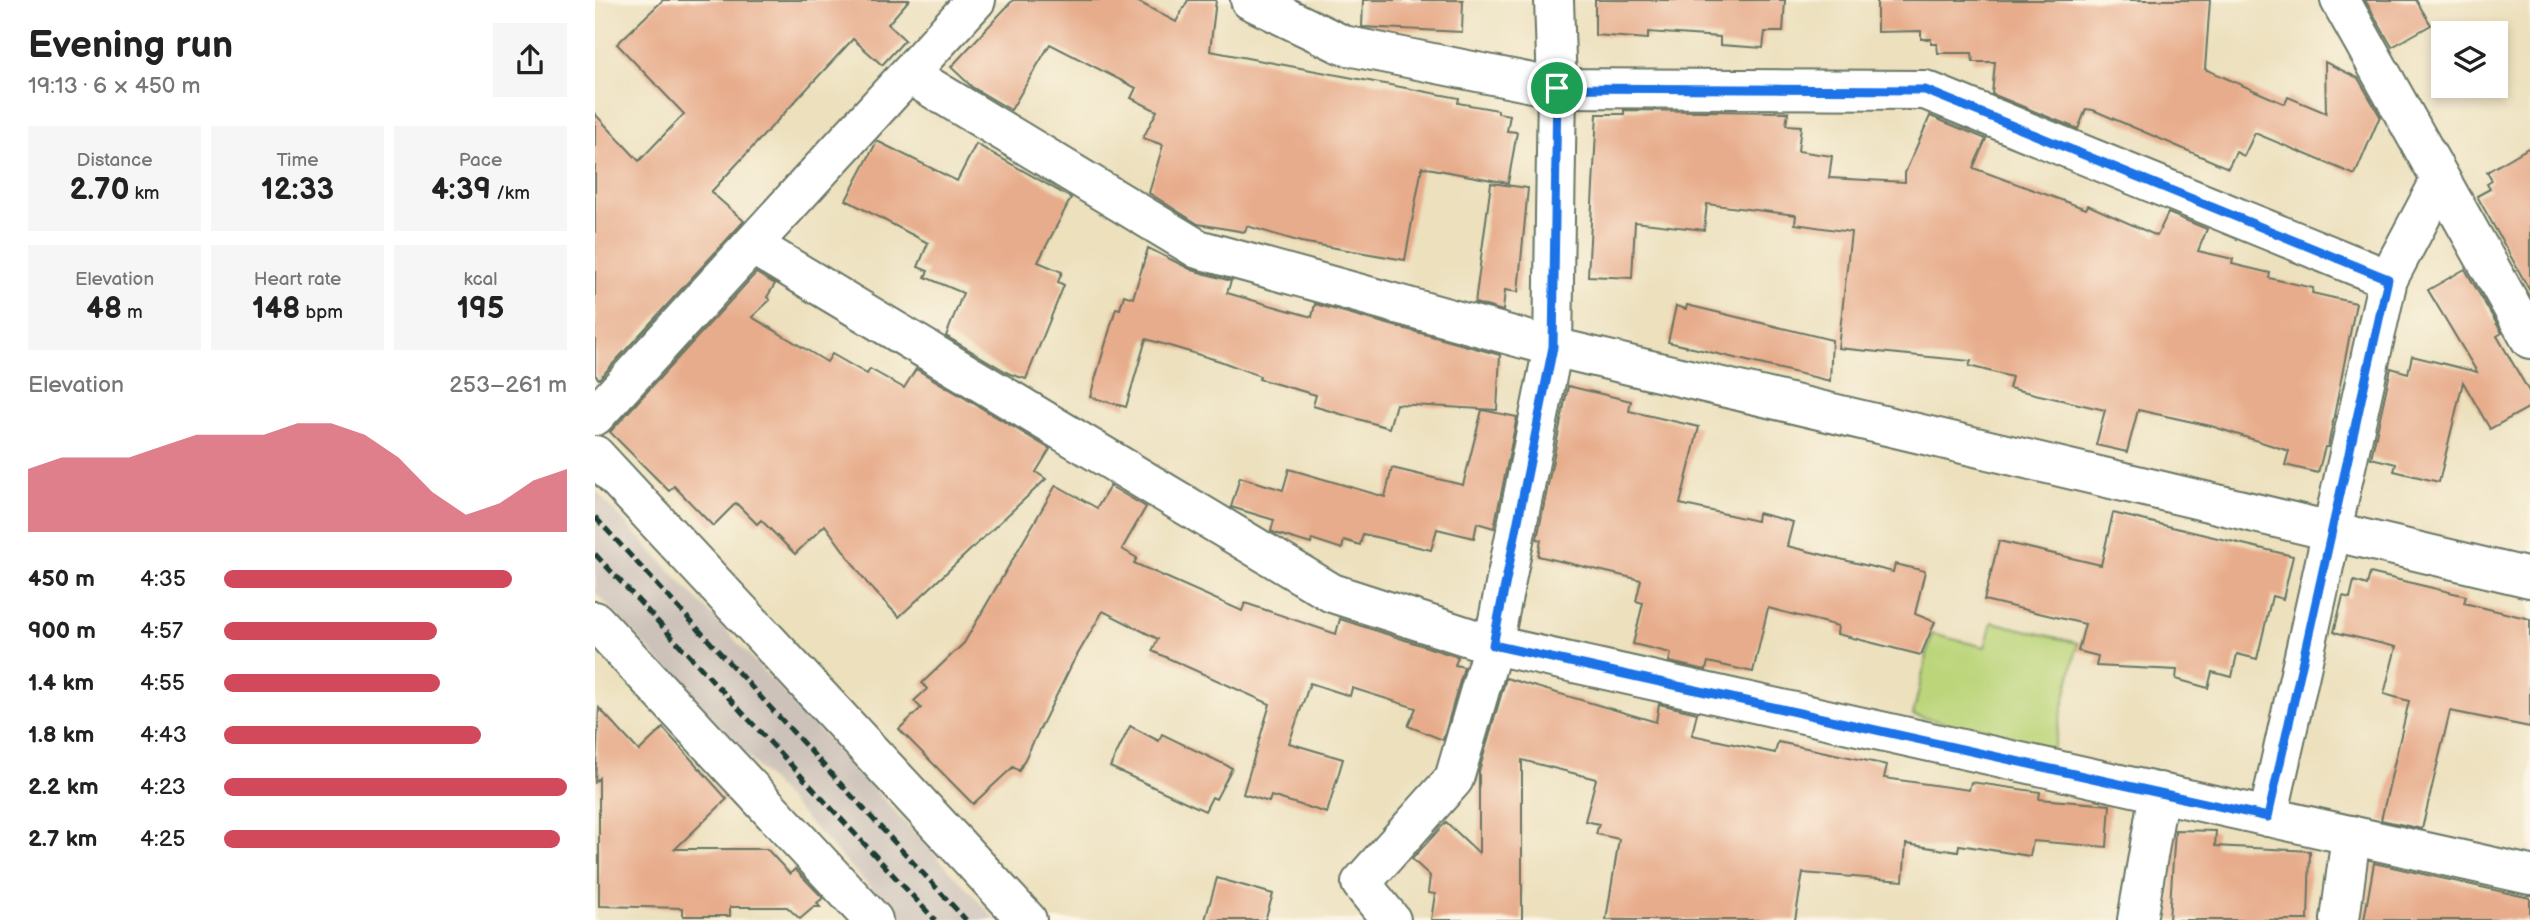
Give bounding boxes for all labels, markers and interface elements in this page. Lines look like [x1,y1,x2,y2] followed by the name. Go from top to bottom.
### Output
[2431,21,2508,98] map controls
[2431,21,2508,98] button: layers
[28,23,233,68] text: Evening run
[493,23,567,97] button: share
[1527,58,1587,118] pin
[1538,69,1576,107] icon: arrive
[28,72,201,100] text: 19:13 · 6 × 450 m
[77,149,152,172] text: Distance
[276,149,319,172] text: Time
[459,149,502,172] text: Pace
[70,172,129,208] text: 2.70
[261,172,334,208] text: 12:33
[431,172,491,208] text: 4:39
[129,182,159,205] text: km
[491,182,530,205] text: /km
[75,268,154,291] text: Elevation
[254,268,341,291] text: Heart rate
[463,268,498,291] text: kcal
[86,291,122,327] text: 48
[252,291,300,327] text: 148
[457,291,504,327] text: 195
[122,301,143,324] text: m
[300,301,343,324] text: bpm
[28,371,124,399] text: Elevation
[449,371,567,399] text: 253–261 m
[28,565,95,593] text: 450 m
[140,565,186,593] text: 4:35
[28,617,96,645] text: 900 m
[140,617,183,645] text: 4:57
[28,669,94,697] text: 1.4 km
[140,669,185,697] text: 4:55
[28,721,94,749] text: 1.8 km
[140,721,187,749] text: 4:43
[28,773,99,801] text: 2.2 km
[140,773,186,801] text: 4:23
[28,825,97,853] text: 2.7 km
[140,825,185,853] text: 4:25

